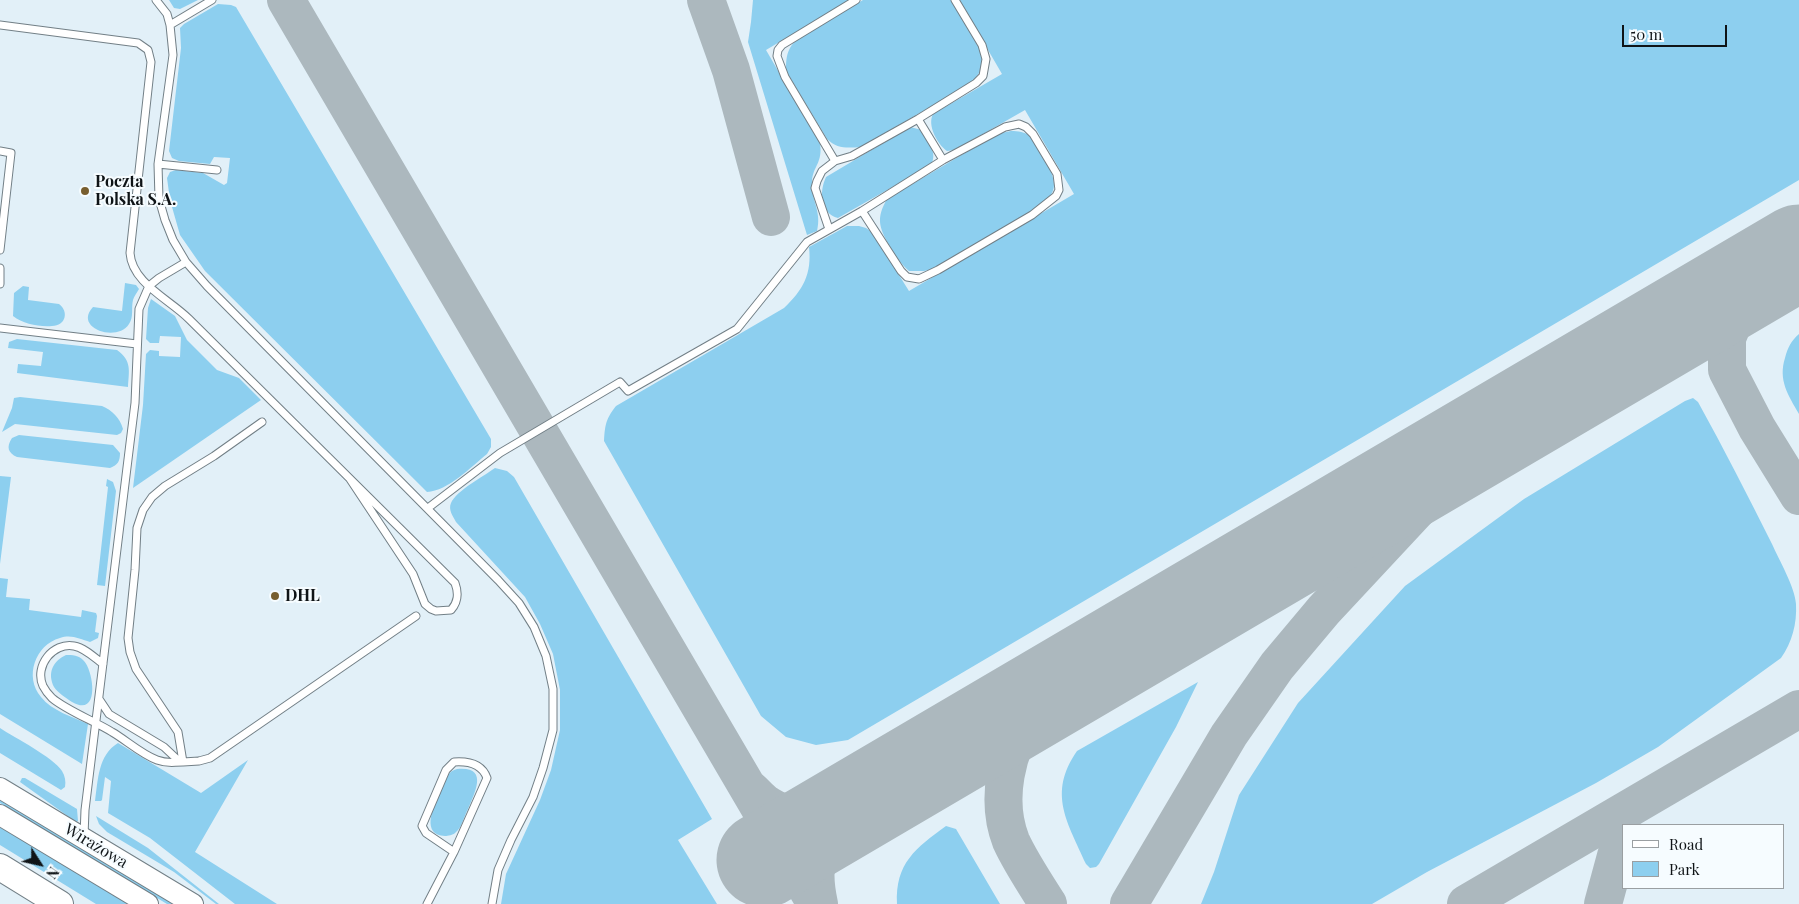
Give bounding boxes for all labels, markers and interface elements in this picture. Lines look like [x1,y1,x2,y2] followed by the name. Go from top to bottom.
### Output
[1624,15,1729,47] scale bar
[1630,24,1662,44] text: 50 m
[95,172,176,210] place label: Poczta Polska S.A.
[79,185,91,197] marker: Poczta Polska S.A.
[285,586,320,606] place label: DHL
[269,590,281,602] marker: DHL
[61,820,131,872] street label: Wirażowa
[1622,824,1784,889] legend
[1669,834,1703,854] text: Road
[15,839,65,889] north arrow
[1669,859,1700,879] text: Park
[42,863,63,882] text: N

